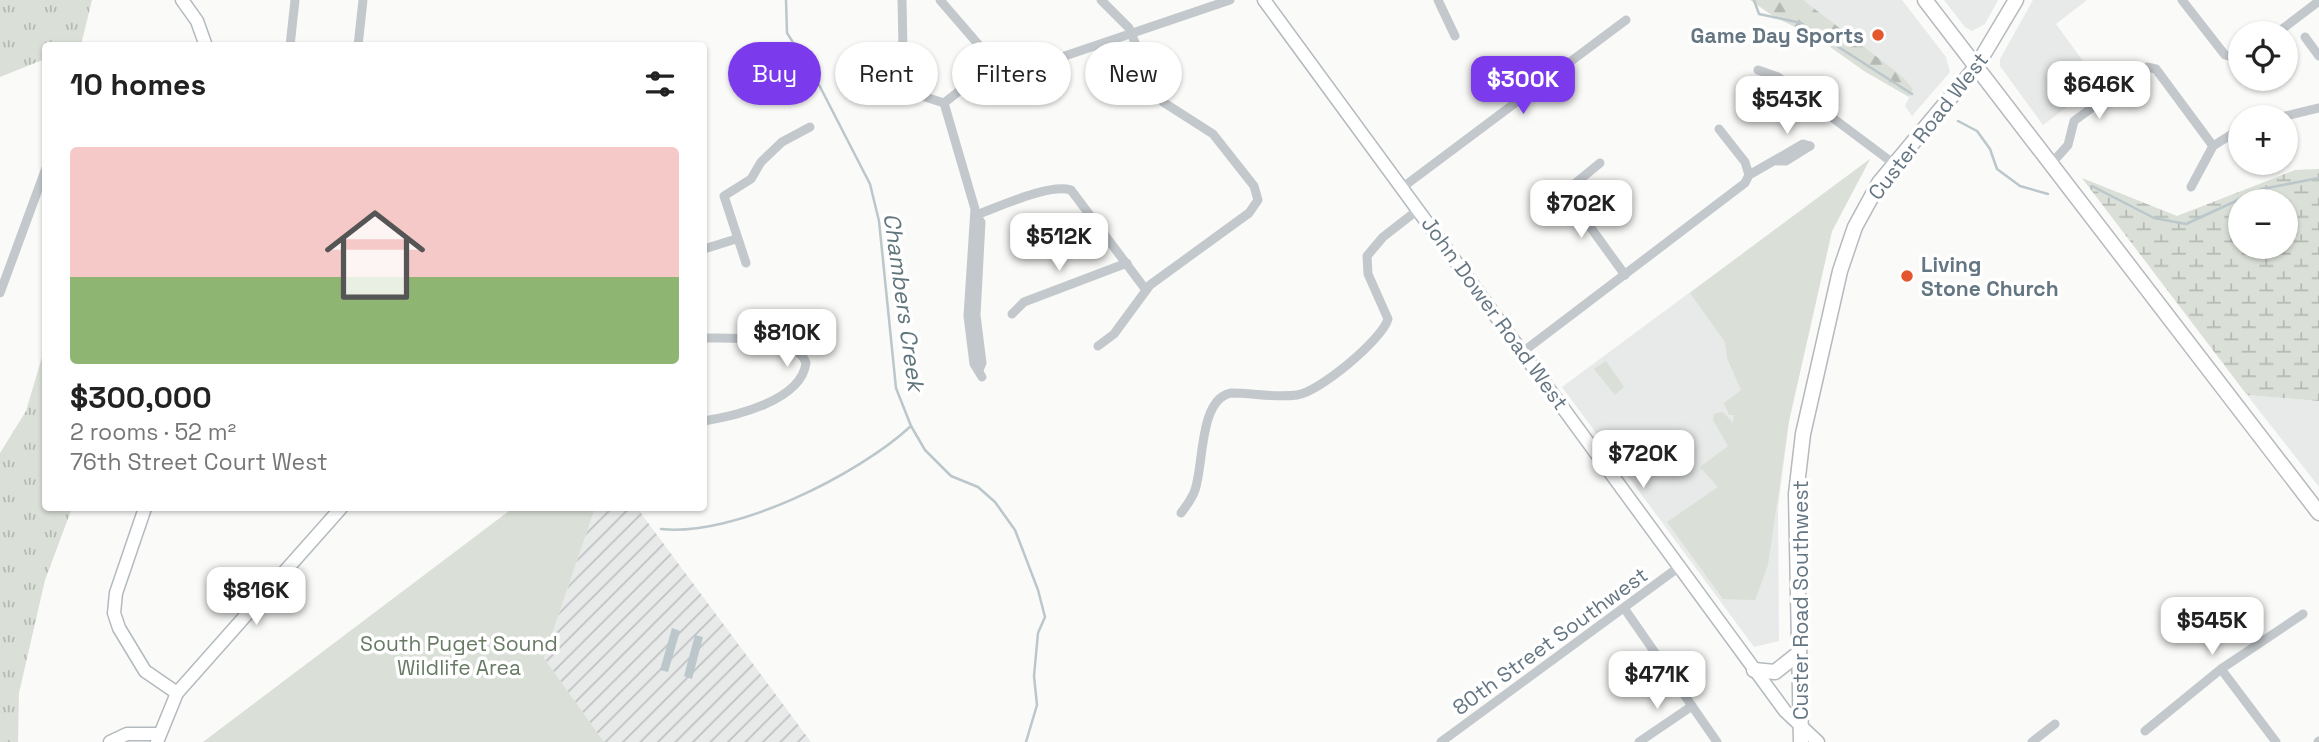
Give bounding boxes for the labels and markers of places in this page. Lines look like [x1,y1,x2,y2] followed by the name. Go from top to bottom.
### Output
[1691,22,1864,49] place label: Game Day Sports
[1870,27,1886,43] marker: Game Day Sports
[1474,57,1572,116] pin: $300K
[2050,61,2148,121] pin: $646K
[1738,76,1836,136] pin: $543K
[1532,180,1630,240] pin: $702K
[1010,214,1108,273] pin: $512K
[1921,251,2059,302] place label: Living Stone Church
[1899,268,1915,284] marker: Living Stone Church
[738,310,836,369] pin: $810K
[1594,430,1692,490] pin: $720K
[207,568,305,627] pin: $816K
[2163,598,2261,657] pin: $545K
[1608,652,1706,711] pin: $471K

